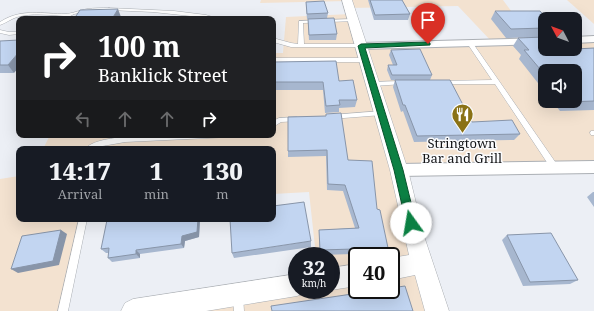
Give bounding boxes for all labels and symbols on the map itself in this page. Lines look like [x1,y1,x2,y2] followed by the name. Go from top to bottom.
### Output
[411,3,445,44] pin
[538,12,582,56] north arrow
[449,102,475,135] restaurant icon: Stringtown Bar and Grill
[422,134,502,167] place label: Stringtown Bar and Grill
[390,202,432,244] position arrow
[348,247,400,299] speed limit sign: 40

